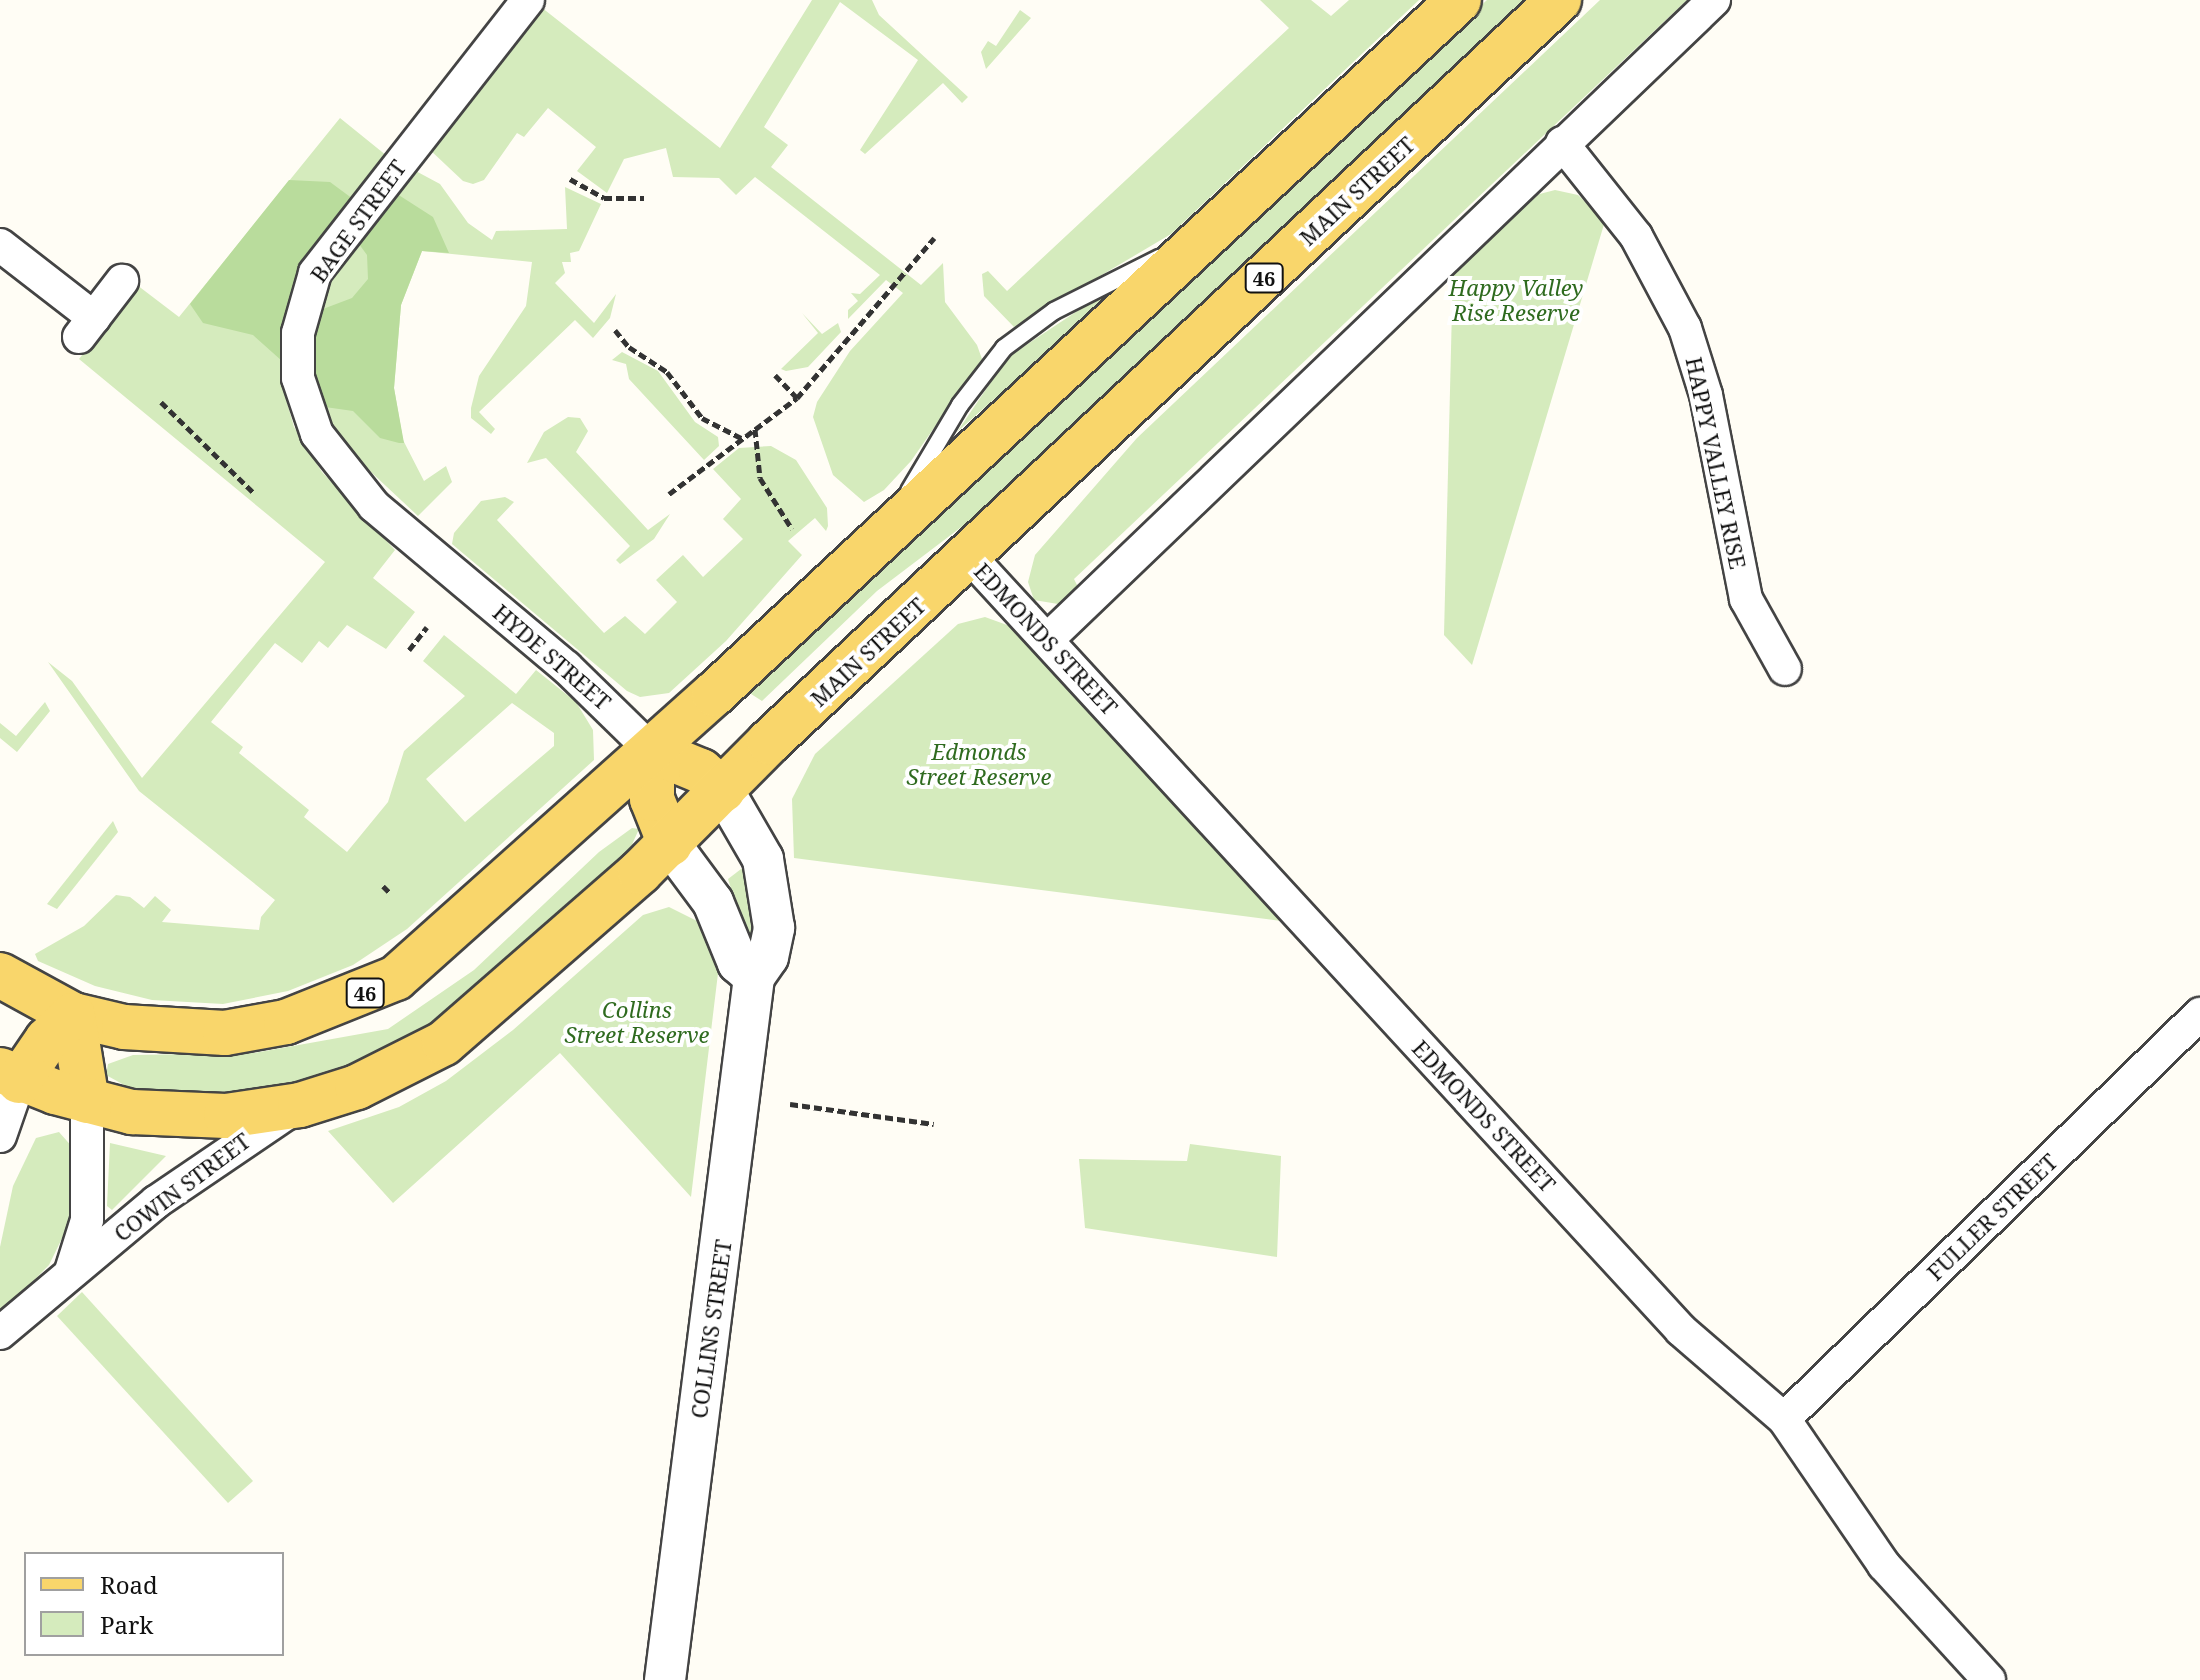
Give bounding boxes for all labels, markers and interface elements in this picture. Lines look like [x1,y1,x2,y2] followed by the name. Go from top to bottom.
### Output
[1294,131,1420,251] street label: MAIN STREET
[305,155,411,287] street label: BAGE STREET
[1244,262,1284,294] road number: 46
[1449,274,1583,326] park label: Happy Valley Rise Reserve
[1681,355,1751,571] street label: HAPPY VALLEY RISE
[969,558,1123,720] street label: EDMONDS STREET
[805,592,931,712] street label: MAIN STREET
[488,599,616,715] street label: HYDE STREET
[907,738,1051,790] park label: Edmonds Street Reserve
[345,977,385,1009] road number: 46
[565,996,709,1048] park label: Collins Street Reserve
[1407,1035,1561,1197] street label: EDMONDS STREET
[109,1127,255,1247] street label: COWIN STREET
[1922,1148,2062,1286] street label: FULLER STREET
[685,1238,737,1420] street label: COLLINS STREET
[24,1552,284,1656] legend
[100,1568,158,1601] text: Road
[100,1608,153,1641] text: Park

